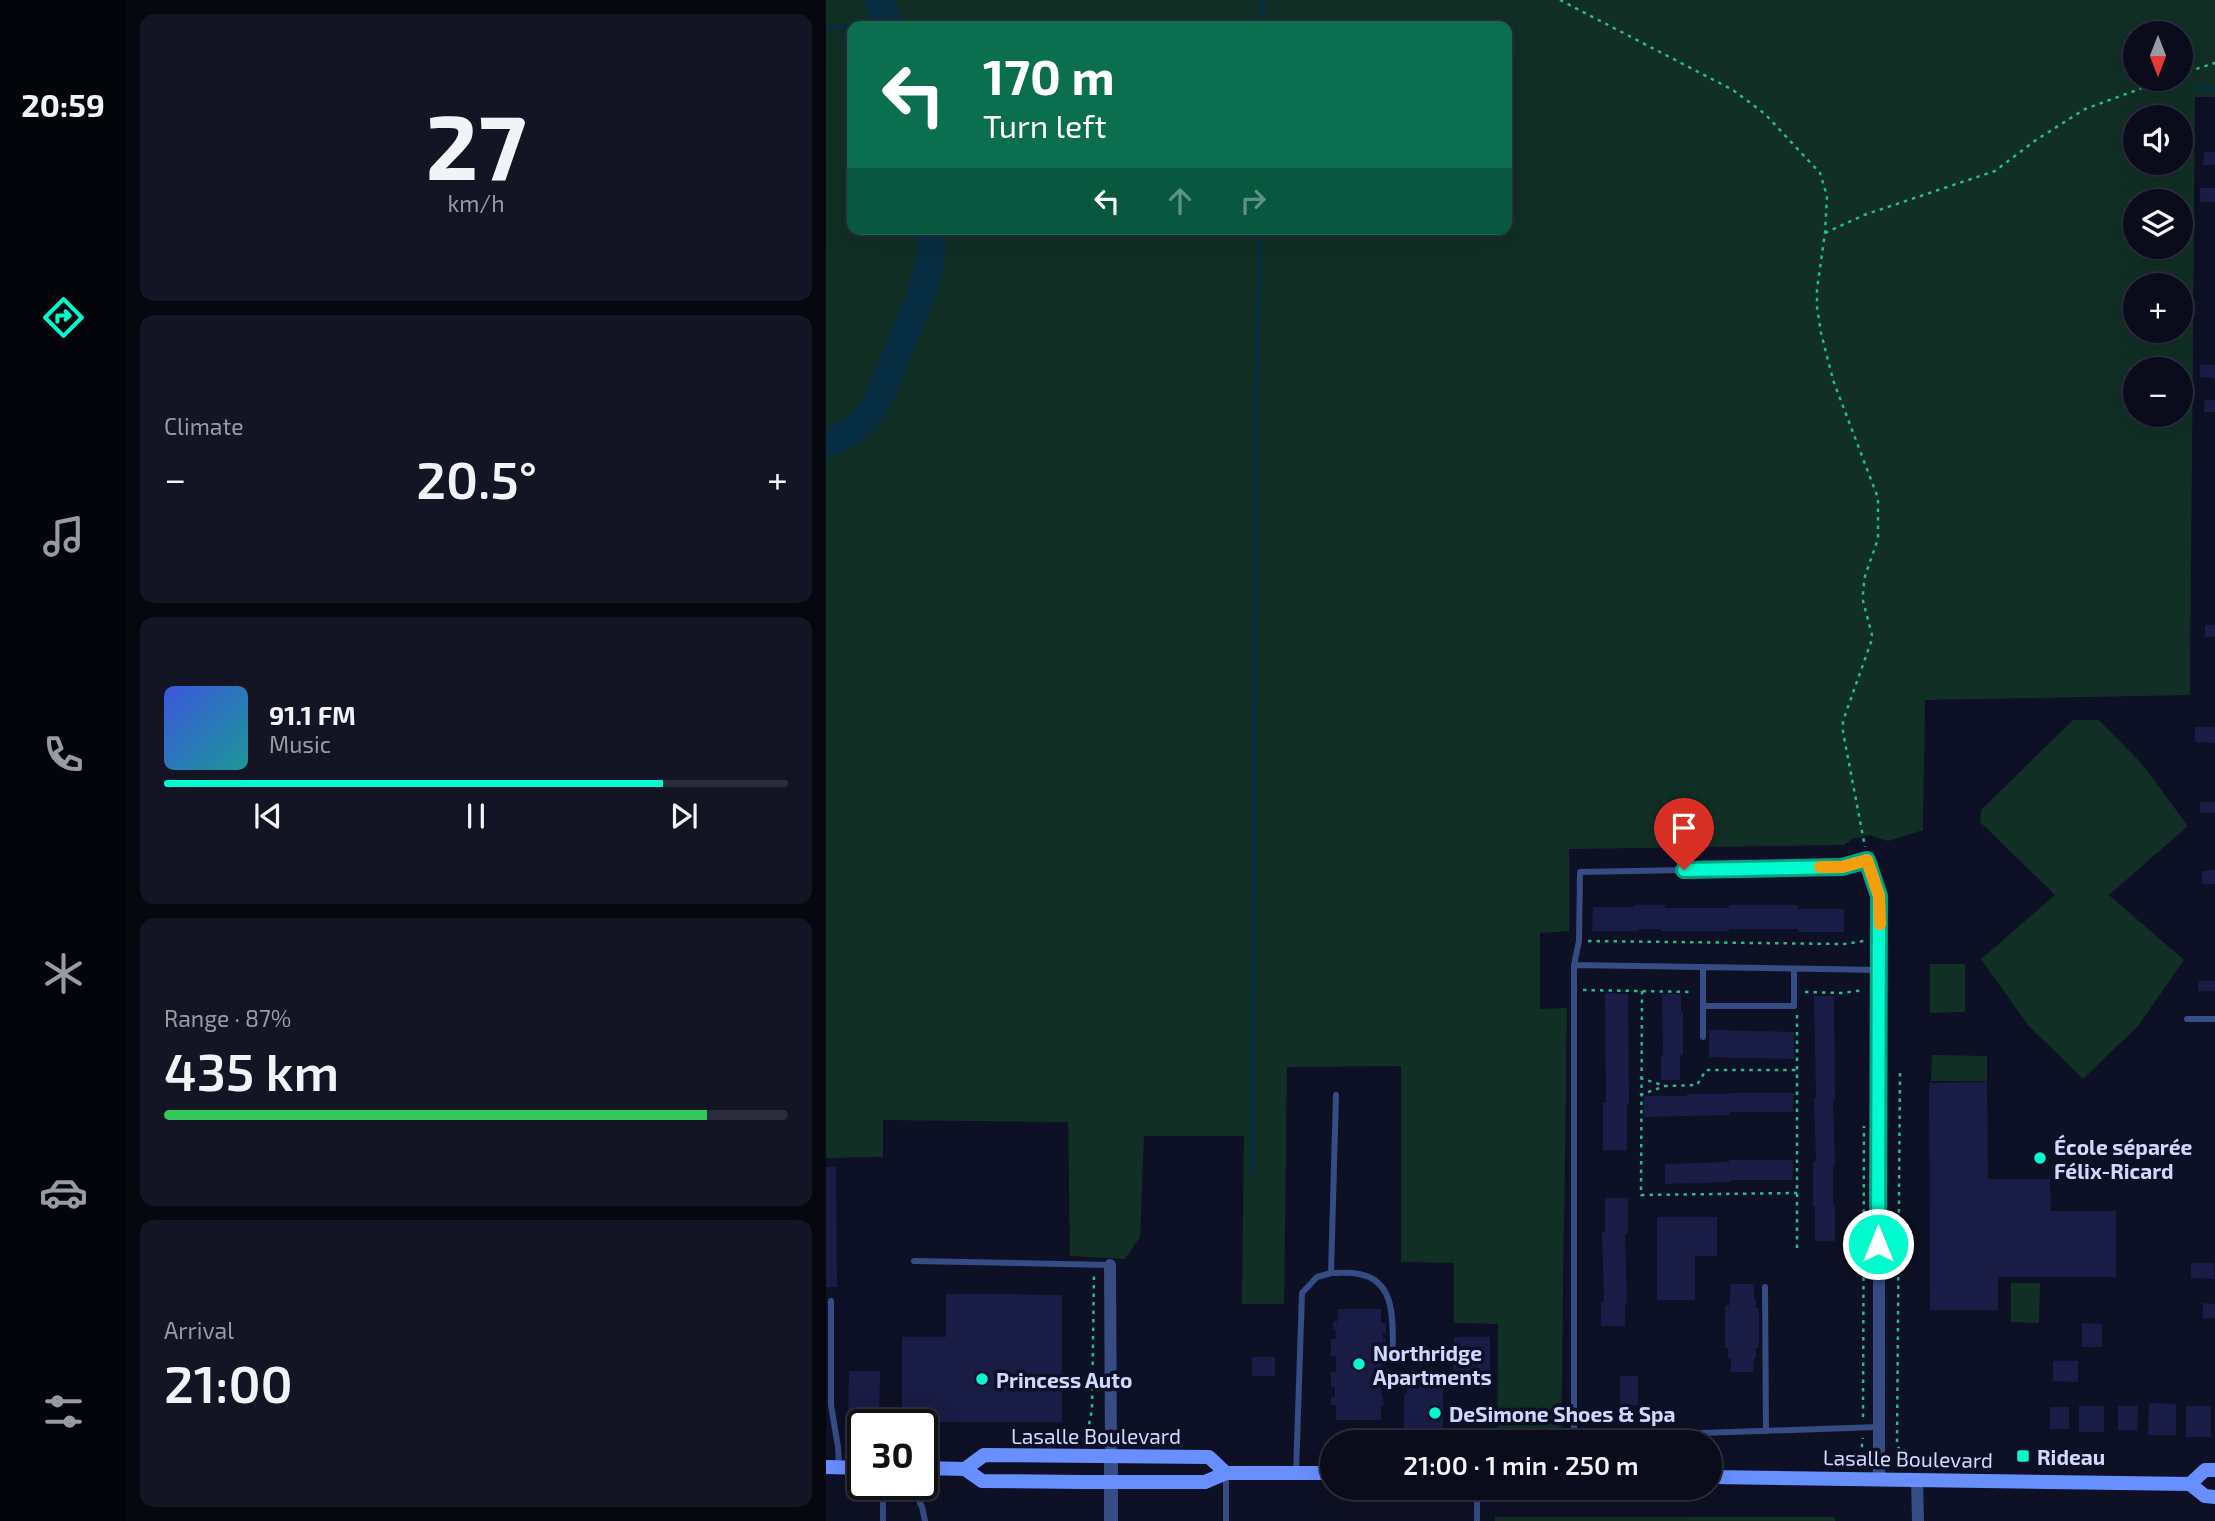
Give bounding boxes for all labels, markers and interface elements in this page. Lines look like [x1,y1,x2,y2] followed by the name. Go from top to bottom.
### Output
[2123,21,2193,91] north arrow
[2123,21,2193,427] map controls
[983,46,1115,105] text: 170 m
[868,49,959,140] icon: left
[21,85,105,123] text: 20:59
[426,89,526,198] text: 27
[2123,105,2193,175] button: sound
[983,106,1107,144] text: Turn left
[1088,182,1126,220] icon: left
[1161,182,1199,220] icon: ahead
[1234,182,1272,220] icon: right
[447,189,505,217] text: km/h
[2123,189,2193,259] button: layers
[2123,273,2193,343] button: +
[39,293,88,342] icon: directions
[2123,357,2193,427] button: −
[164,412,244,440] text: Climate
[416,447,537,509] text: 20.5°
[164,455,186,501] text: −
[767,455,788,501] text: +
[39,512,88,561] icon: music
[269,699,356,730] text: 91.1 FM
[39,730,88,779] icon: phone
[269,730,331,758] text: Music
[249,797,287,835] icon: previous
[457,797,495,835] icon: pause
[665,797,703,835] icon: next
[1654,798,1714,870] pin
[1665,809,1703,847] icon: arrive
[39,949,88,998] icon: climate
[164,1004,291,1032] text: Range · 87%
[164,1039,339,1101] text: 435 km
[2054,1134,2192,1183] place label: École séparée Félix-Ricard
[2032,1150,2048,1166] marker: École séparée Félix-Ricard
[39,1168,88,1217] icon: car
[1841,1207,1915,1281] position arrow
[164,1316,234,1344] text: Arrival
[1373,1340,1492,1389] place label: Northridge Apartments
[164,1351,293,1413] text: 21:00
[1351,1356,1367,1372] marker: Northridge Apartments
[996,1367,1132,1392] place label: Princess Auto
[974,1371,990,1387] marker: Princess Auto
[39,1387,88,1436] icon: filters
[1449,1401,1676,1426] place label: DeSimone Shoes & Spa
[1427,1405,1443,1421] marker: DeSimone Shoes & Spa
[847,1409,938,1500] speed limit sign: 30
[1011,1423,1181,1448] street label: Lasalle Boulevard
[1823,1444,1993,1472] street label: Lasalle Boulevard
[2037,1444,2105,1469] place label: Rideau
[2015,1448,2031,1464] marker: Rideau
[1403,1449,1639,1480] text: 21:00 · 1 min · 250 m

